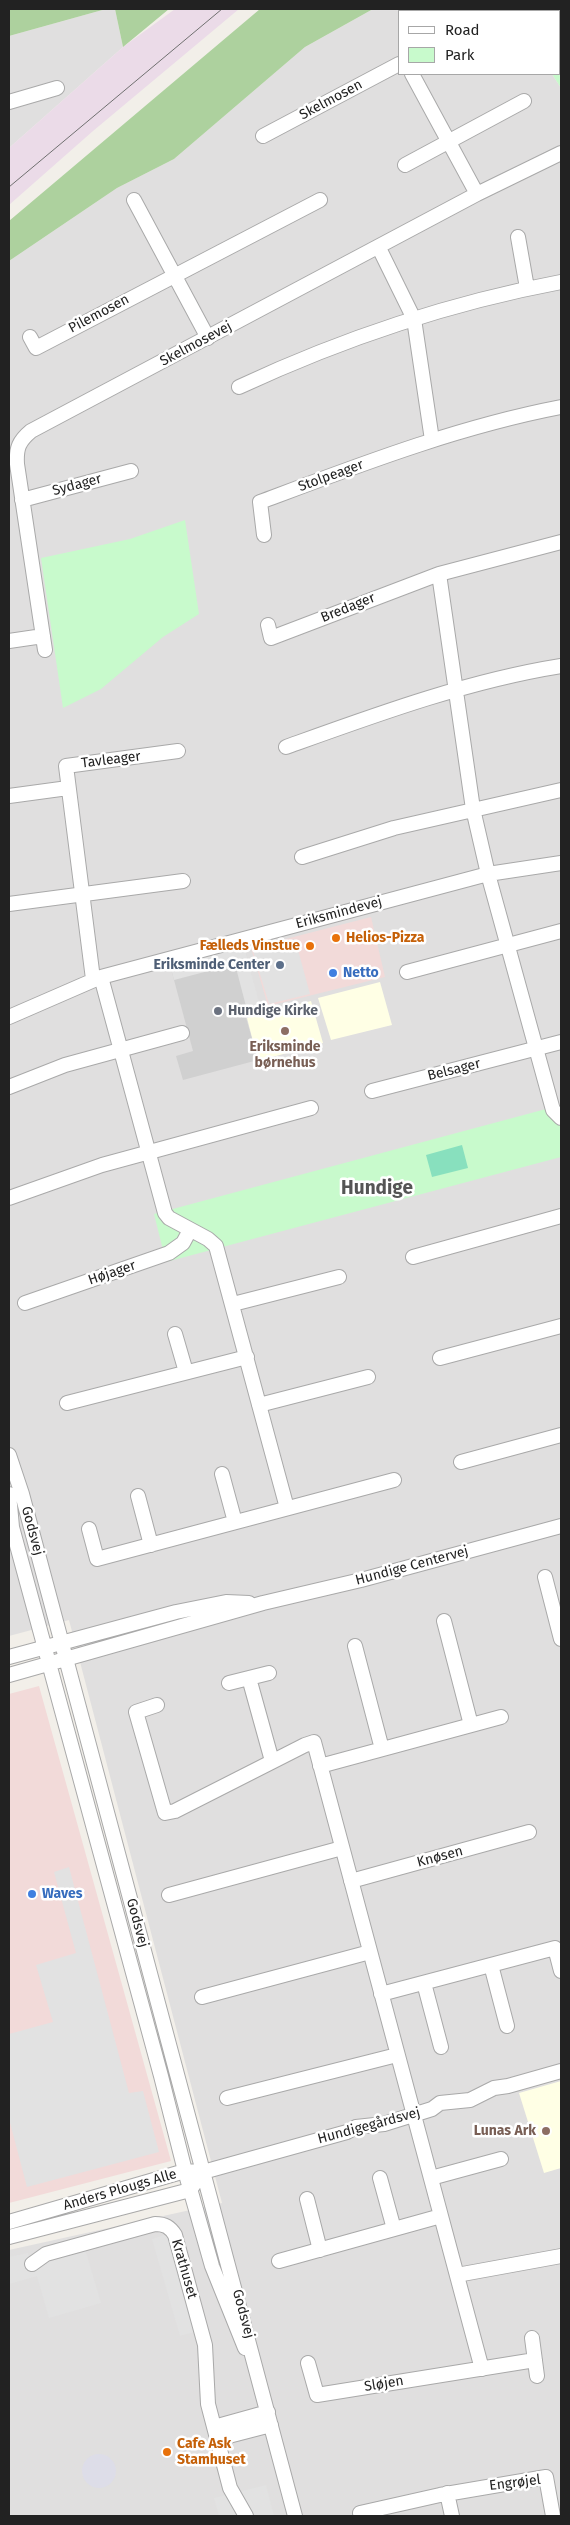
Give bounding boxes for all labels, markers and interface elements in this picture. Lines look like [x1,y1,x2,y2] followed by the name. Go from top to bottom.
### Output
[398,10,560,75] legend
[445,21,480,39] text: Road
[445,46,475,64] text: Park
[297,76,365,124] street label: Skelmosen
[66,291,132,337] street label: Pilemosen
[157,318,235,370] street label: Skelmosevej
[296,456,366,496] street label: Stolpeager
[51,470,103,500] street label: Sydager
[318,590,378,626] street label: Bredager
[80,748,142,772] street label: Tavleager
[294,893,384,933] street label: Eriksmindevej
[346,930,424,946] place label: Helios-Pizza
[330,932,342,944] marker: Helios-Pizza
[200,938,300,954] place label: Fælleds Vinstue
[304,940,316,952] marker: Fælleds Vinstue
[153,957,270,973] place label: Eriksminde Center
[274,959,286,971] marker: Eriksminde Center
[343,965,379,981] place label: Netto
[327,967,339,979] marker: Netto
[228,1003,318,1019] place label: Hundige Kirke
[212,1005,224,1017] marker: Hundige Kirke
[279,1025,291,1037] marker: Eriksminde børnehus
[249,1039,321,1072] place label: Eriksminde børnehus
[426,1055,482,1085] street label: Belsager
[341,1178,413,1200] district label: Hundige
[86,1257,138,1289] street label: Højager
[17,1505,47,1557] street label: Godsvej
[354,1543,470,1589] street label: Hundige Centervej
[415,1843,465,1871] street label: Knøsen
[42,1886,82,1902] place label: Waves
[26,1888,38,1900] marker: Waves
[122,1897,152,1949] street label: Godsvej
[316,2104,422,2148] street label: Hundigegårdsvej
[474,2123,536,2139] place label: Lunas Ark
[540,2125,552,2137] marker: Lunas Ark
[61,2166,179,2214] street label: Anders Plougs Alle
[167,2237,201,2301] street label: Krathuset
[228,2288,258,2340] street label: Godsvej
[363,2373,405,2395] street label: Sløjen
[177,2436,246,2468] place label: Cafe Ask Stamhuset
[161,2446,173,2458] marker: Cafe Ask Stamhuset
[488,2472,542,2494] street label: Engrøjel

